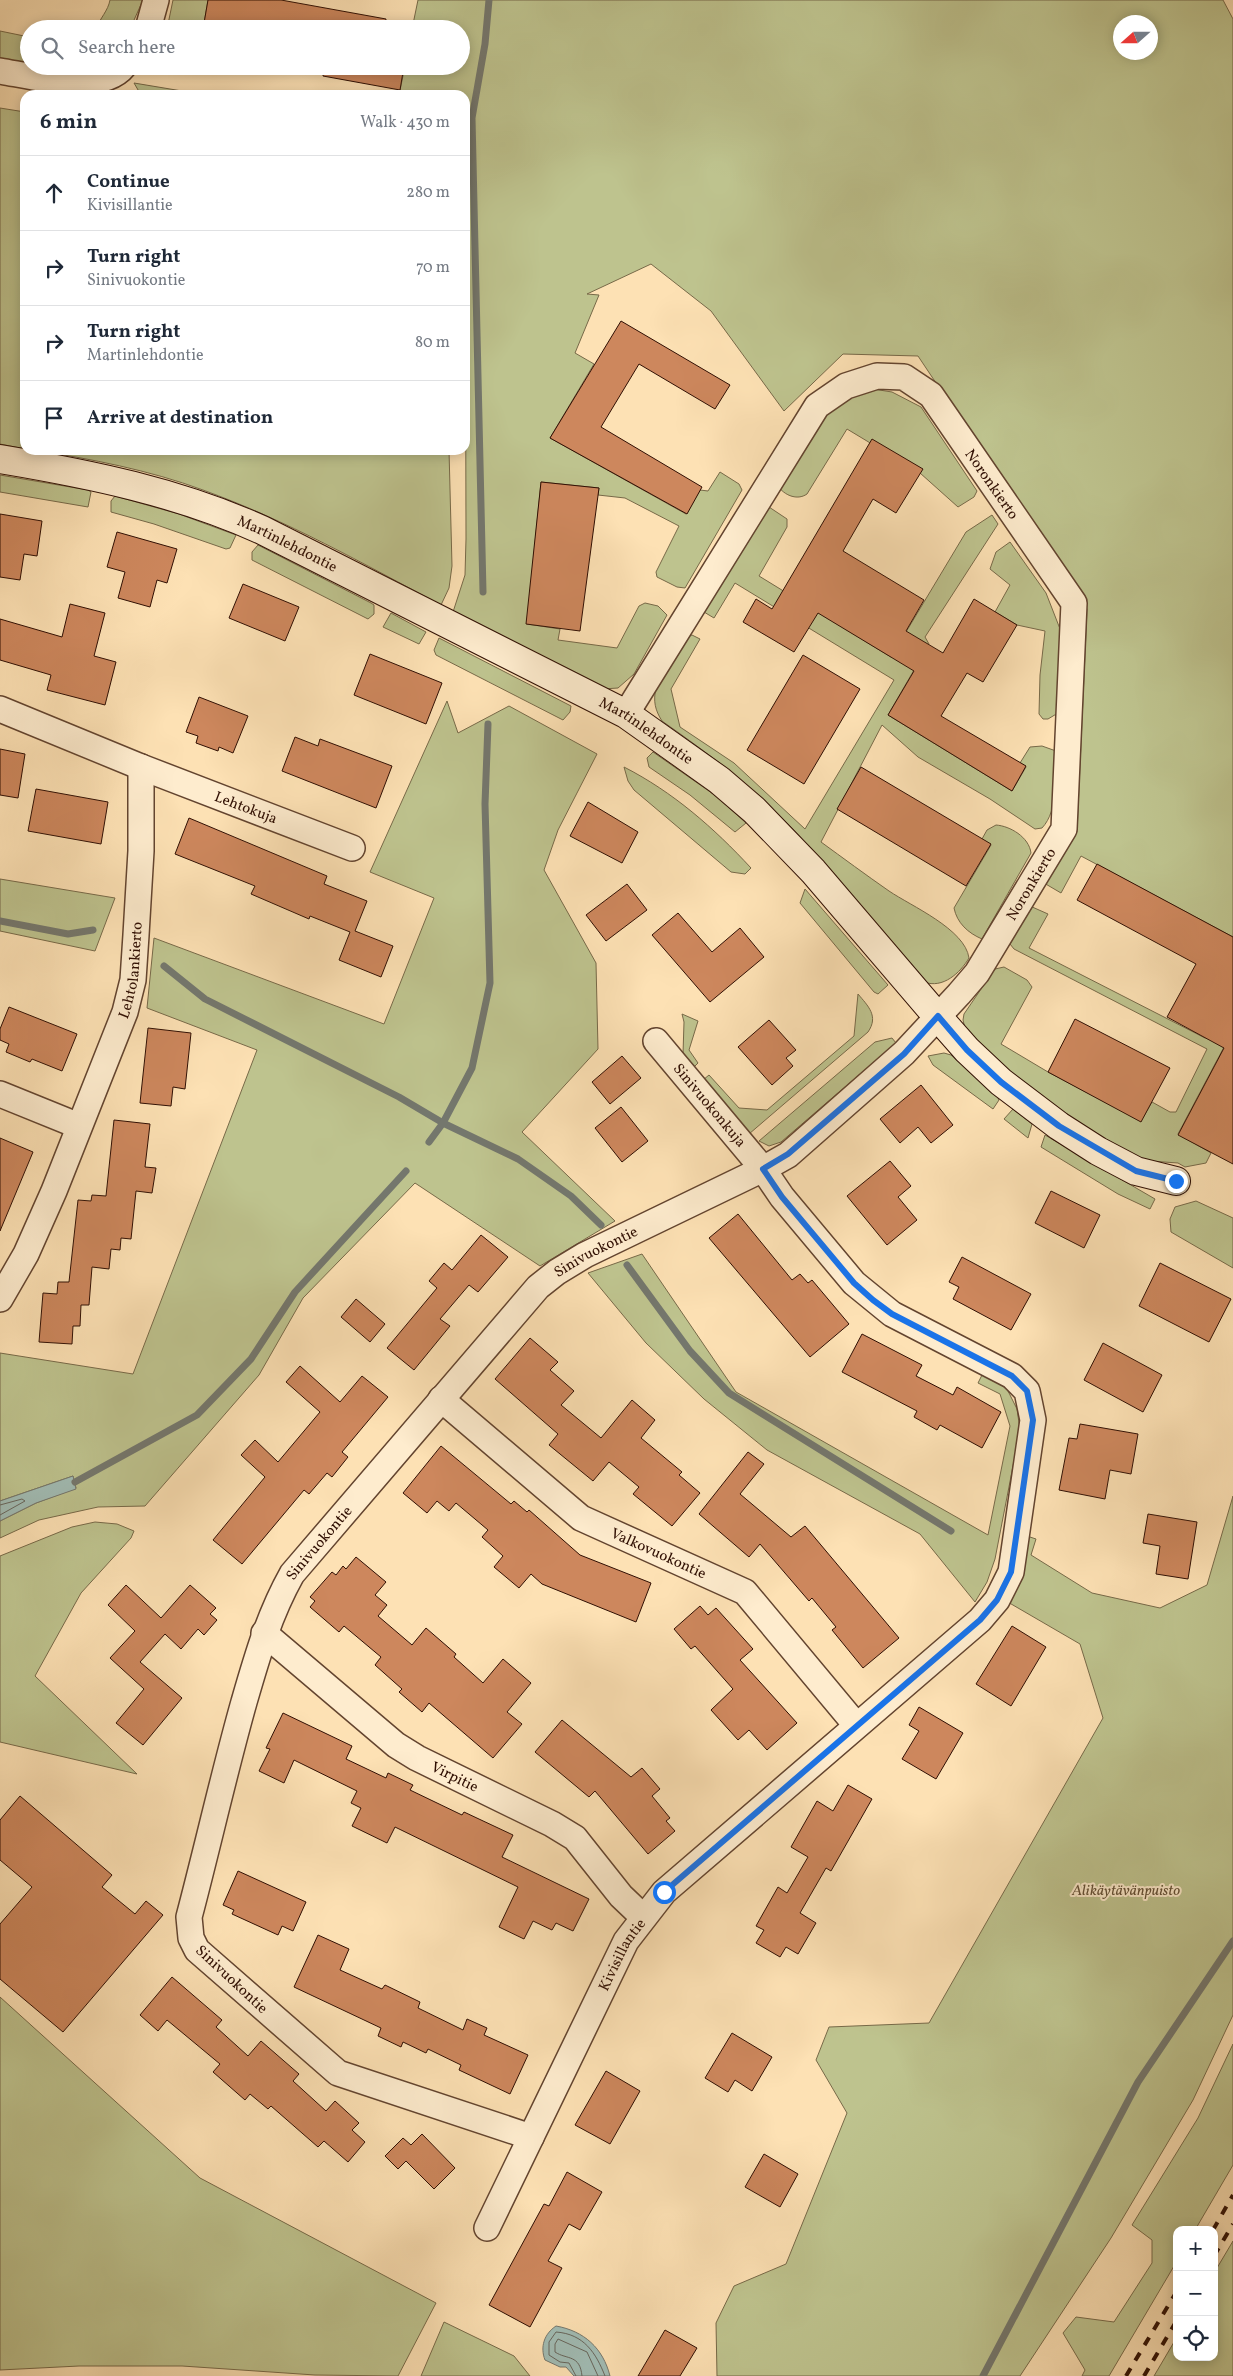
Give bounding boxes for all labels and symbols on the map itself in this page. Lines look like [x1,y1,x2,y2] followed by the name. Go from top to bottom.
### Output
[1113,15,1158,60] north arrow
[959,445,1023,524] street label: Noronkierto
[234,511,341,578] street label: Martinlehdontie
[595,693,697,770] street label: Martinlehdontie
[211,787,280,830] street label: Lehtokuja
[1002,844,1062,925] street label: Noronkierto
[114,921,149,1022] street label: Lehtolankierto
[667,1059,750,1152] street label: Sinivuokonkuja
[1165,1170,1188,1193] route end
[550,1222,642,1283] street label: Sinivuokontie
[282,1502,358,1584] street label: Sinivuokontie
[607,1524,709,1585] street label: Valkovuokontie
[427,1757,481,1798] street label: Virpitie
[653,1881,676,1904] route start
[1071,1881,1180,1902] park label: Alikäytävänpuisto
[594,1915,652,1995] street label: Kivisillantie
[190,1941,272,2019] street label: Sinivuokontie

